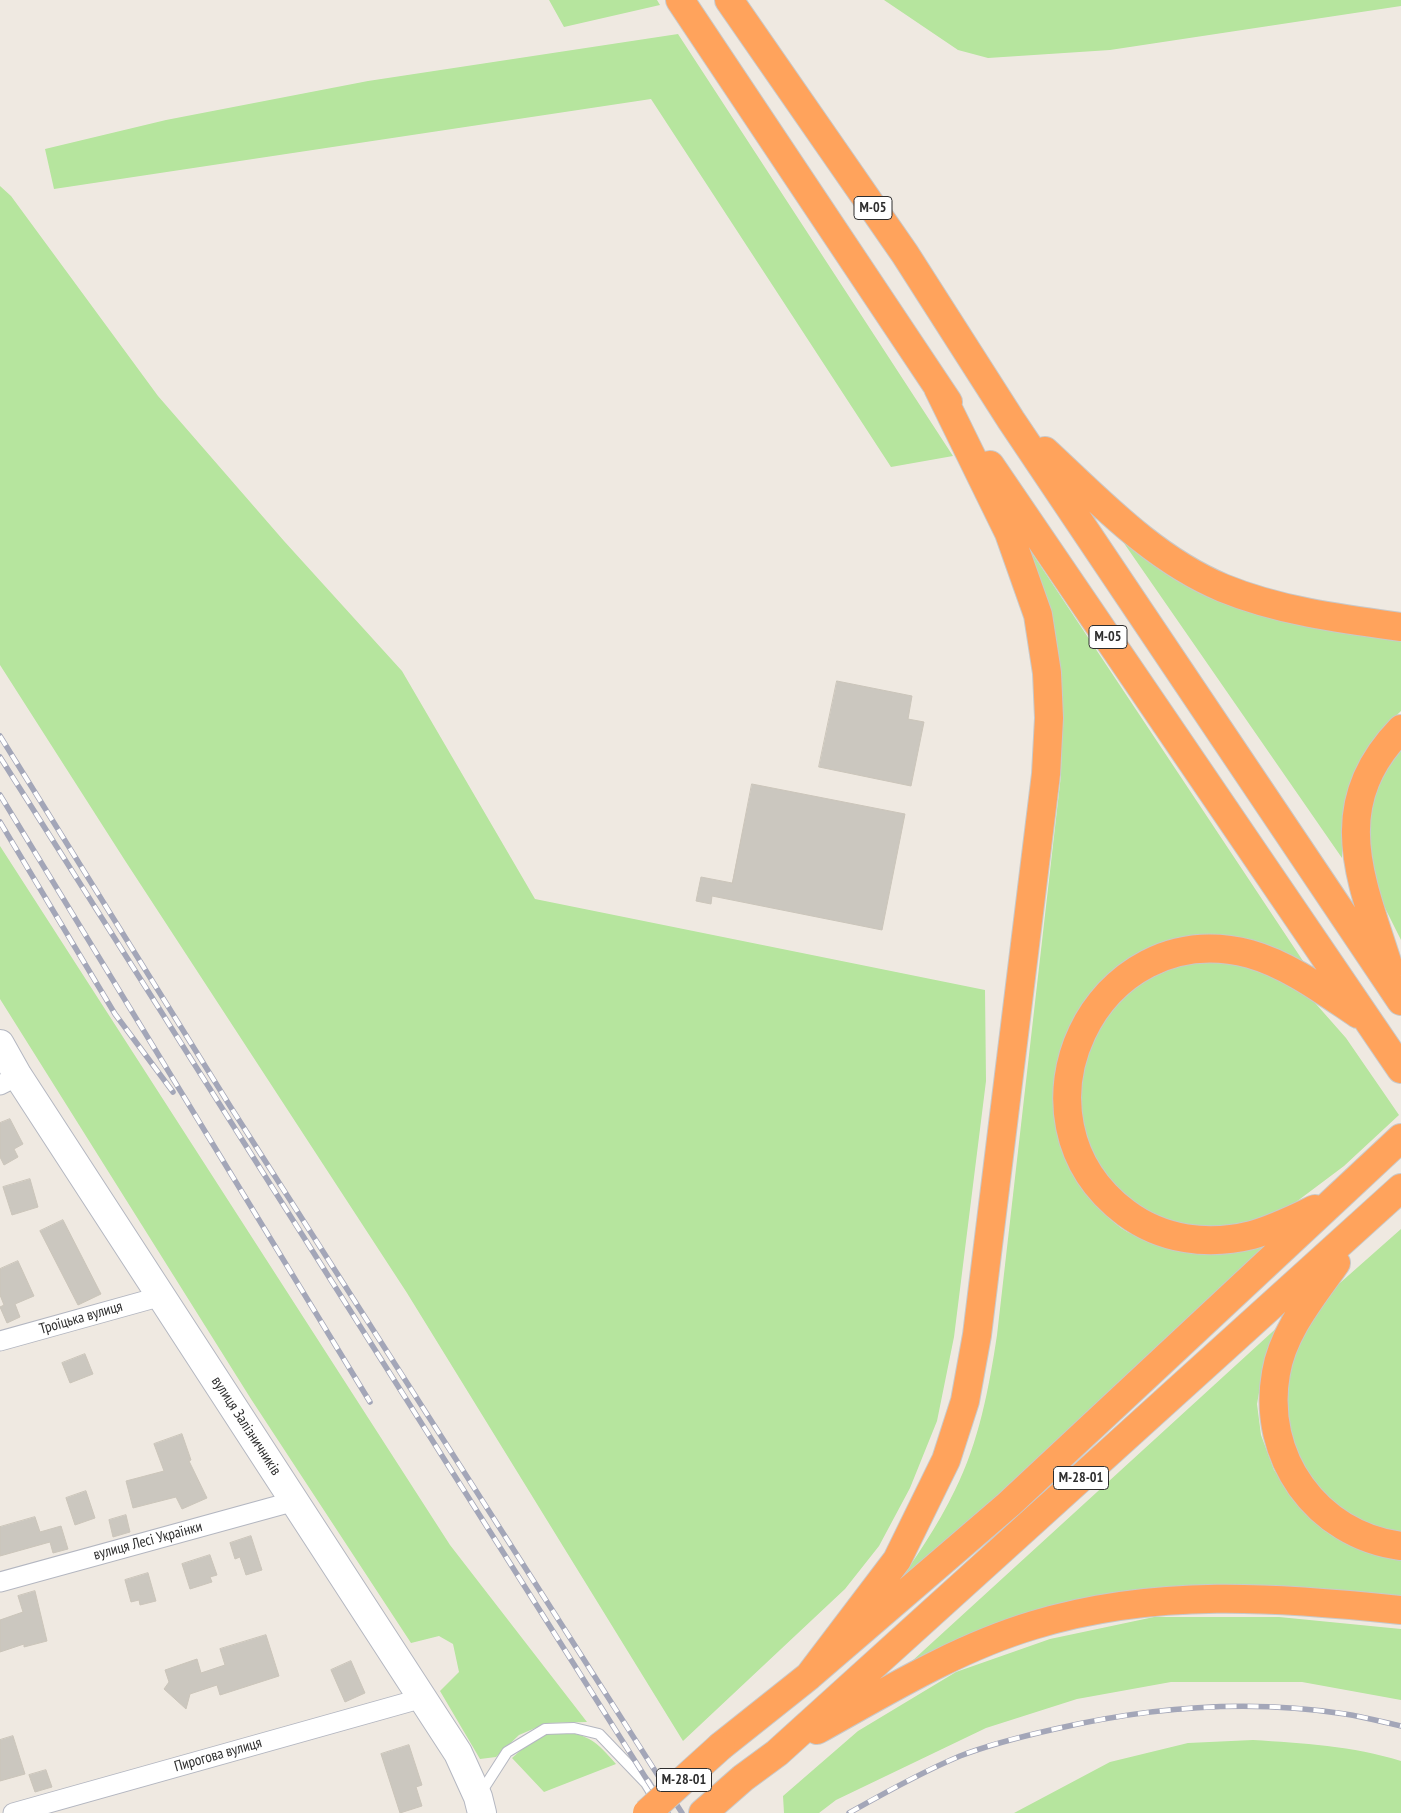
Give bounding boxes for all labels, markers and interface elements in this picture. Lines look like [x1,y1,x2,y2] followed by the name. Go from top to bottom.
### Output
[854,197,892,220] road number: М-05
[1089,626,1127,649] road number: М-05
[37,1298,125,1338] street label: Троїцька вулиця
[207,1373,285,1479] street label: вулиця Залізничників
[1054,1466,1108,1490] road number: М-28-01
[92,1518,204,1564] street label: вулиця Лесі Українки
[172,1734,264,1776] street label: Пирогова вулиця
[656,1768,712,1792] road number: М-28-01

